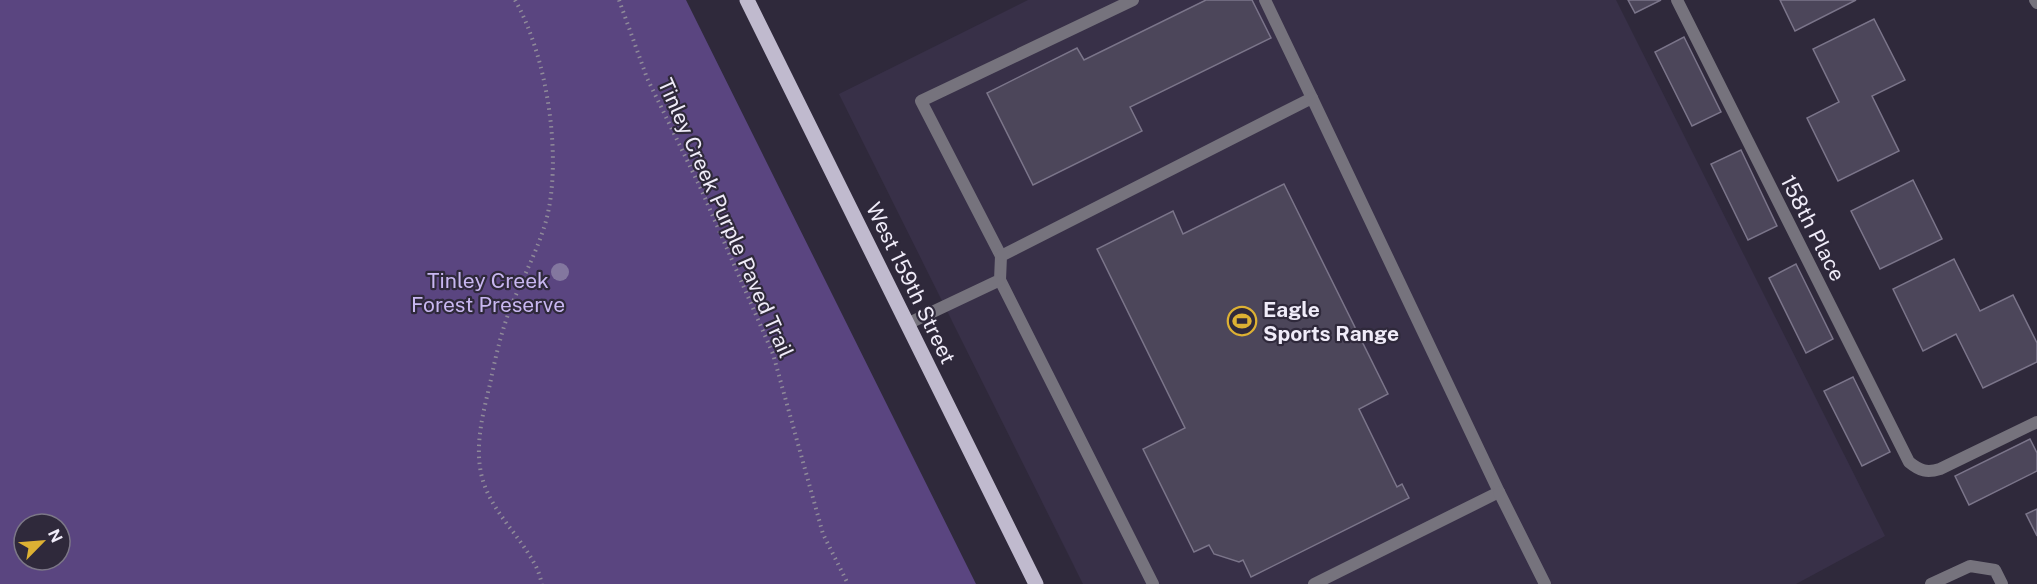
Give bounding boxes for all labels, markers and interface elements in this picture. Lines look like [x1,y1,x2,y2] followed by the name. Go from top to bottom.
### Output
[653,74,799,362] street label: Tinley Creek Purple Paved Trail
[1776,171,1850,285] street label: 158th Place
[861,198,961,368] street label: West 159th Street
[411,268,565,317] park label: Tinley Creek Forest Preserve
[1263,297,1399,346] place label: Eagle Sports Range
[1226,305,1258,337] sports icon: Eagle Sports Range
[12,512,72,572] north arrow
[44,526,66,546] text: N

